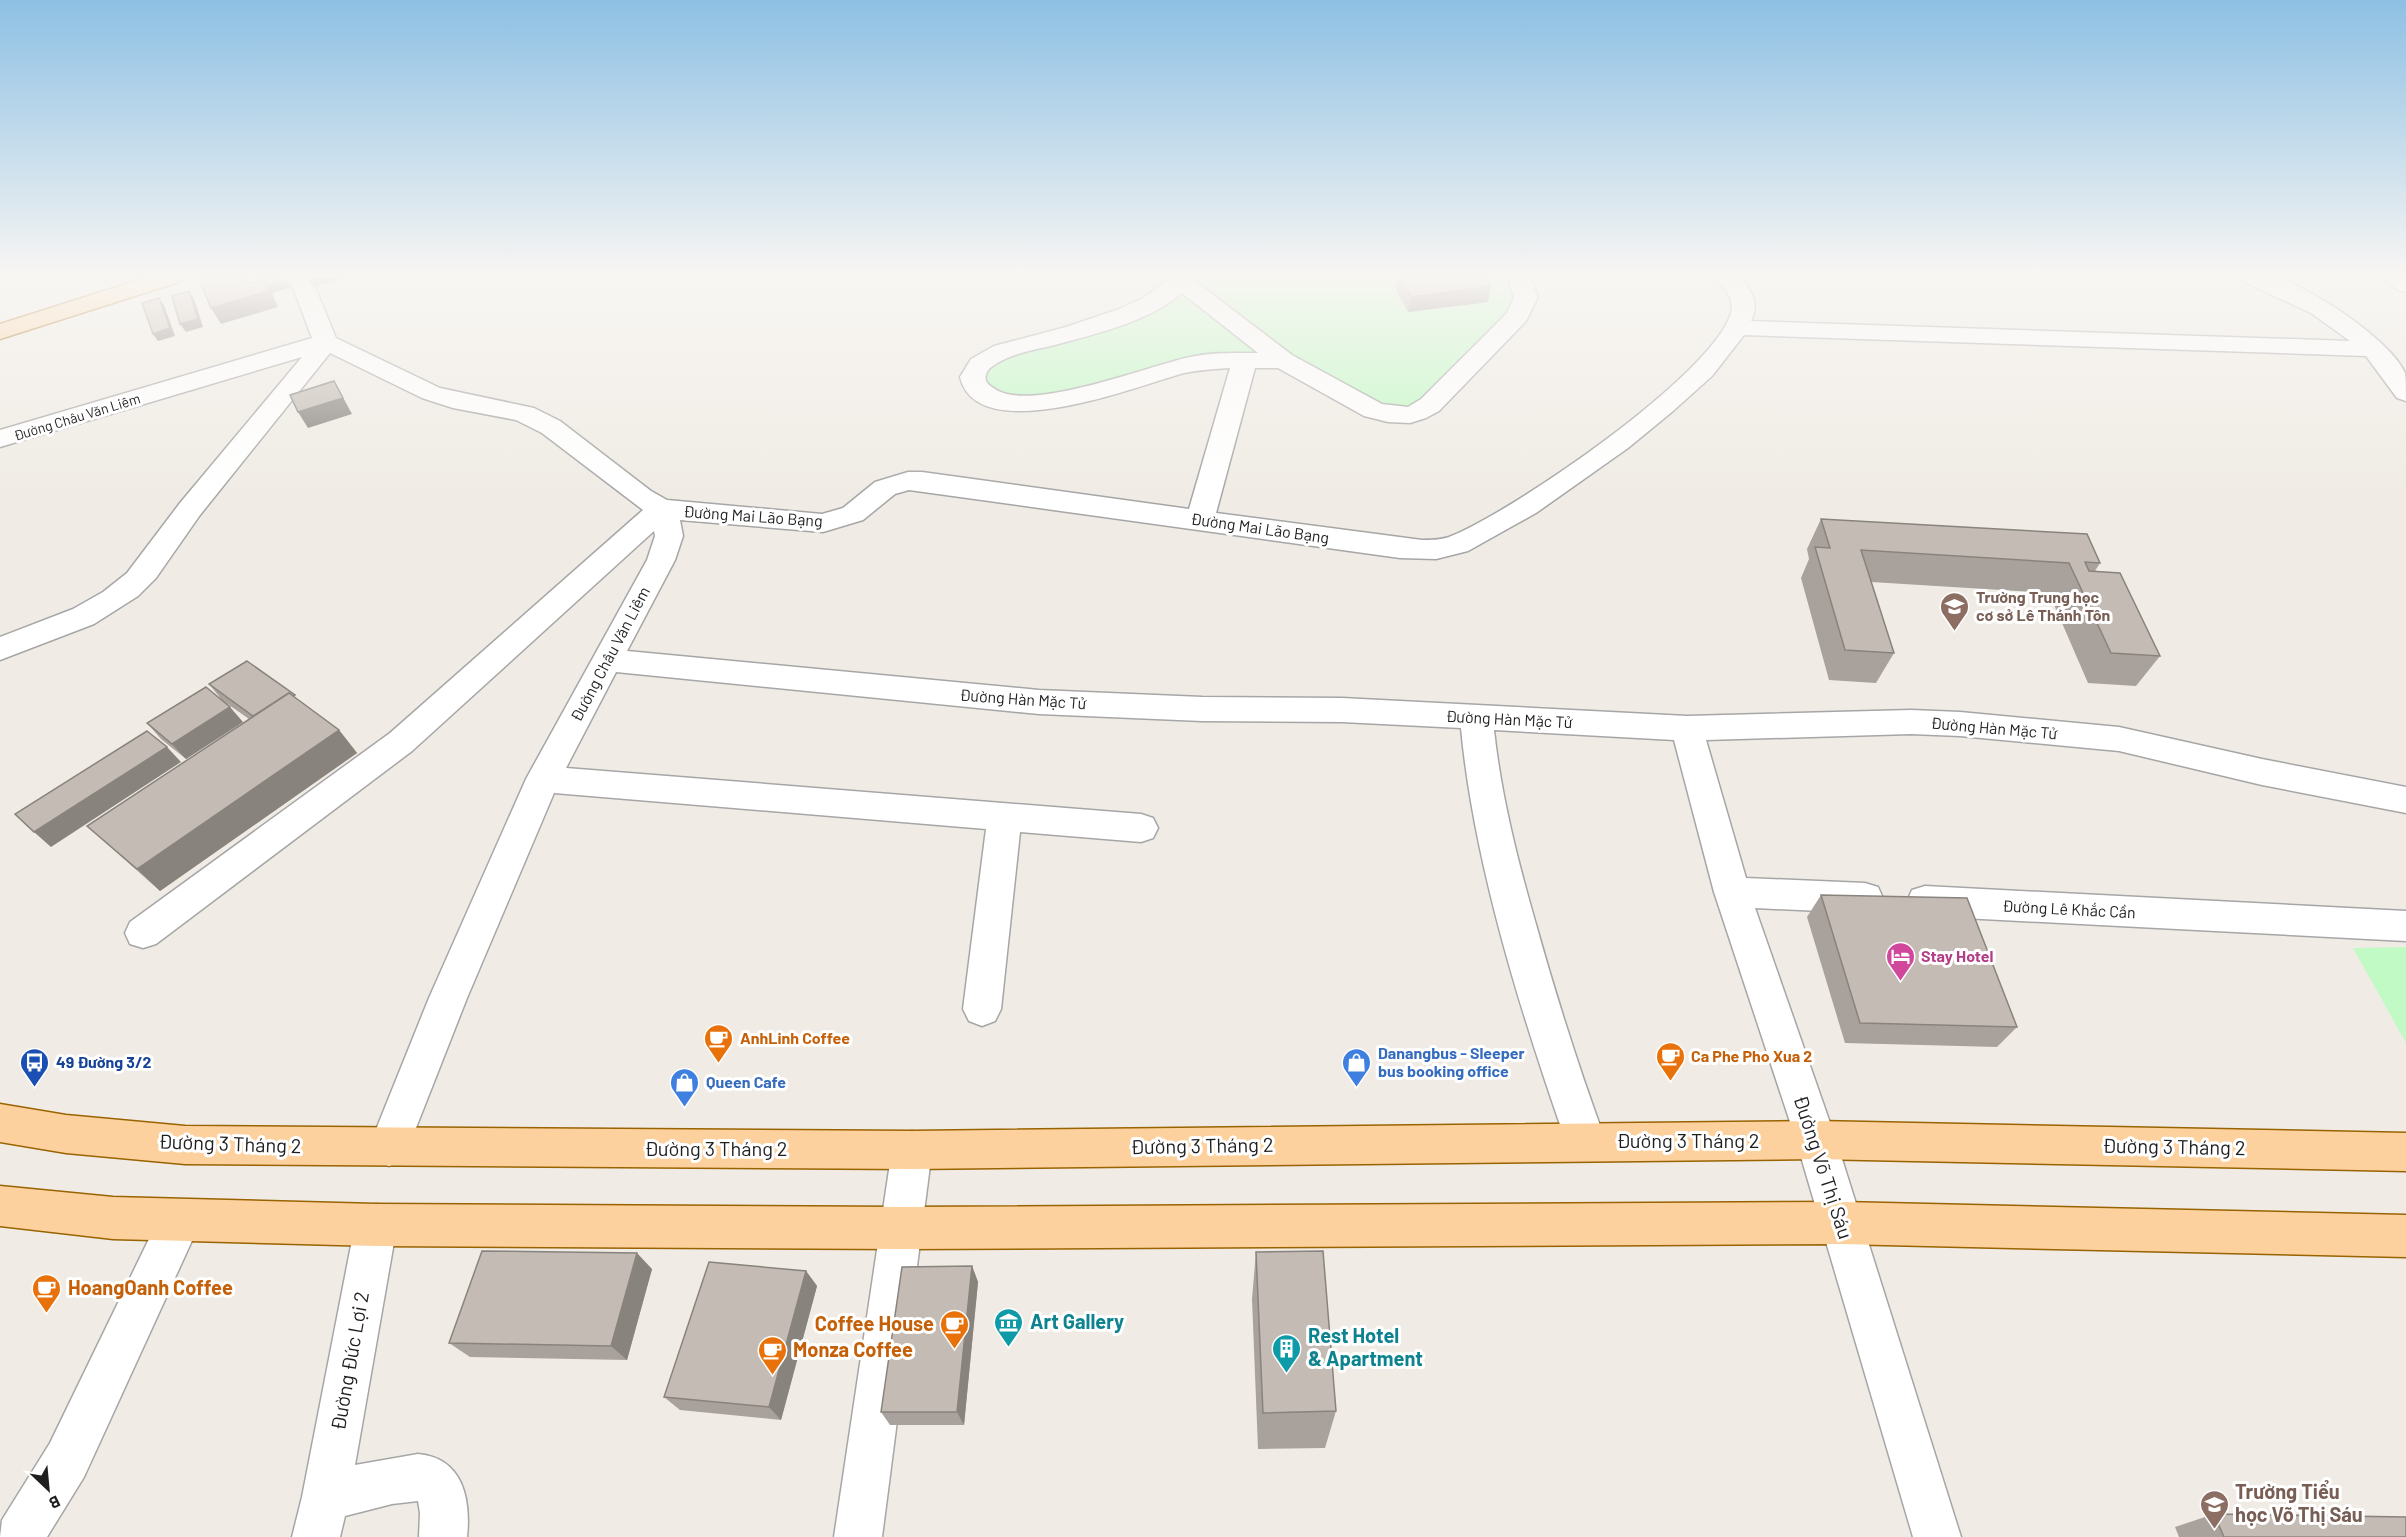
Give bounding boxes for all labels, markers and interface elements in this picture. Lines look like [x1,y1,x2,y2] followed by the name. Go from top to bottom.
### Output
[12,389,142,444] street label: Đường Châu Văn Liêm
[683,501,823,530] street label: Đường Mai Lão Bạng
[1190,508,1330,547] street label: Đường Mai Lão Bạng
[566,583,653,725] street label: Đường Châu Văn Liêm
[1976,587,2110,624] place label: Trường Trung học cơ sở Lê Thánh Tôn
[1939,590,1971,632] school or university icon: Trường Trung học cơ sở Lê Thánh Tôn
[959,685,1087,712] street label: Đường Hàn Mặc Tử
[1445,706,1573,731] street label: Đường Hàn Mặc Tử
[1930,713,2058,743] street label: Đường Hàn Mặc Tử
[2002,896,2136,921] street label: Đường Lê Khắc Cần
[1884,940,1916,982] hotel icon: Stay Hotel
[1921,946,1994,965] place label: Stay Hotel
[703,1022,735,1064] cafe icon: AnhLinh Coffee
[740,1028,850,1047] place label: AnhLinh Coffee
[1654,1040,1686,1082] cafe icon: Ca Phe Pho Xua 2
[1378,1043,1525,1080] place label: Danangbus - Sleeper bus booking office
[19,1046,51,1088] bus stop icon: 49 Đường 3/2
[1341,1046,1373,1088] shop icon: Danangbus - Sleeper bus booking office
[1691,1046,1812,1065] place label: Ca Phe Pho Xua 2
[56,1052,152,1071] place label: 49 Đường 3/2
[669,1066,701,1108] shop icon: Queen Cafe
[706,1072,786,1091] place label: Queen Cafe
[1789,1092,1858,1242] street label: Đường Võ Thị Sáu
[1616,1128,1760,1152] street label: Đường 3 Tháng 2
[158,1129,302,1157] street label: Đường 3 Tháng 2
[1130,1132,1274,1158] street label: Đường 3 Tháng 2
[2102,1133,2246,1159] street label: Đường 3 Tháng 2
[644,1136,788,1160] street label: Đường 3 Tháng 2
[31,1272,63,1314] cafe icon: HoangOanh Coffee
[68,1275,233,1299] place label: HoangOanh Coffee
[325,1289,373,1432] street label: Đường Đức Lợi 2
[993,1306,1025,1348] museum icon: Art Gallery
[939,1308,971,1350] cafe icon: Coffee House
[1030,1309,1124,1333] place label: Art Gallery
[815,1311,934,1335] place label: Coffee House
[1308,1323,1423,1370] place label: Rest Hotel & Apartment
[1271,1332,1303,1374] building icon: Rest Hotel & Apartment
[756,1334,788,1376] cafe icon: Monza Coffee
[793,1337,913,1361] place label: Monza Coffee
[18,1459,78,1519] north arrow
[2235,1479,2363,1526] place label: Trường Tiểu học Võ Thị Sáu
[2198,1488,2230,1530] school or university icon: Trường Tiểu học Võ Thị Sáu
[46,1492,63,1514] text: B

